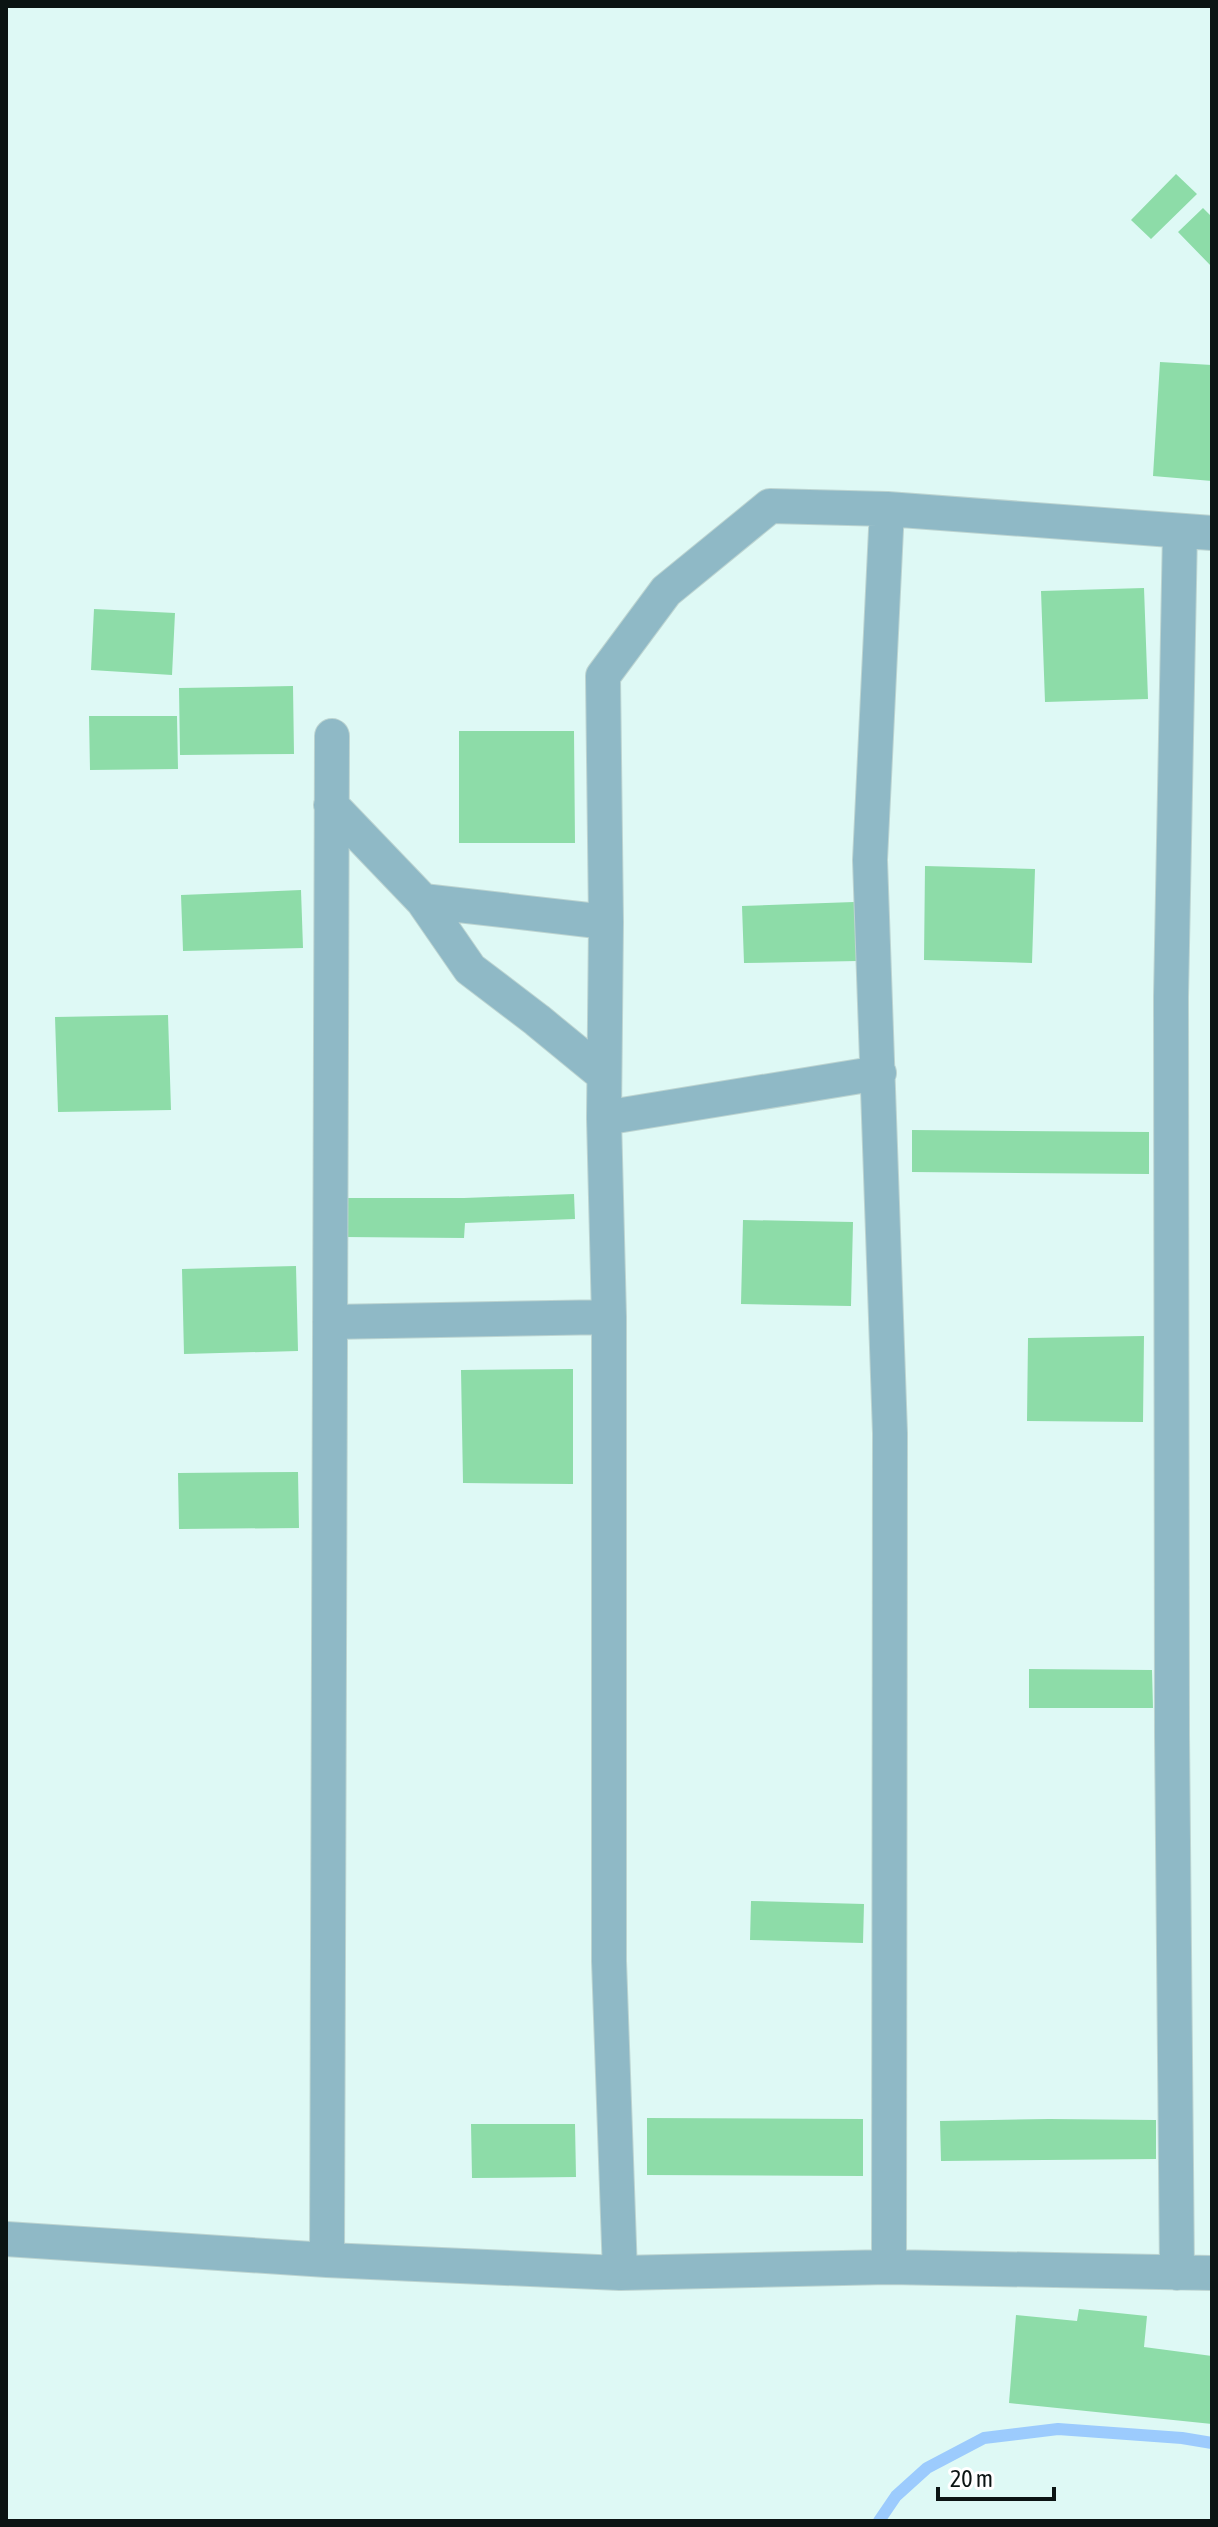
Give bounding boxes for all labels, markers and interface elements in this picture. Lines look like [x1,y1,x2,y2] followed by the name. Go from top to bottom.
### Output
[938,2451,1054,2501] scale bar
[950,2465,993,2492] text: 20 m

